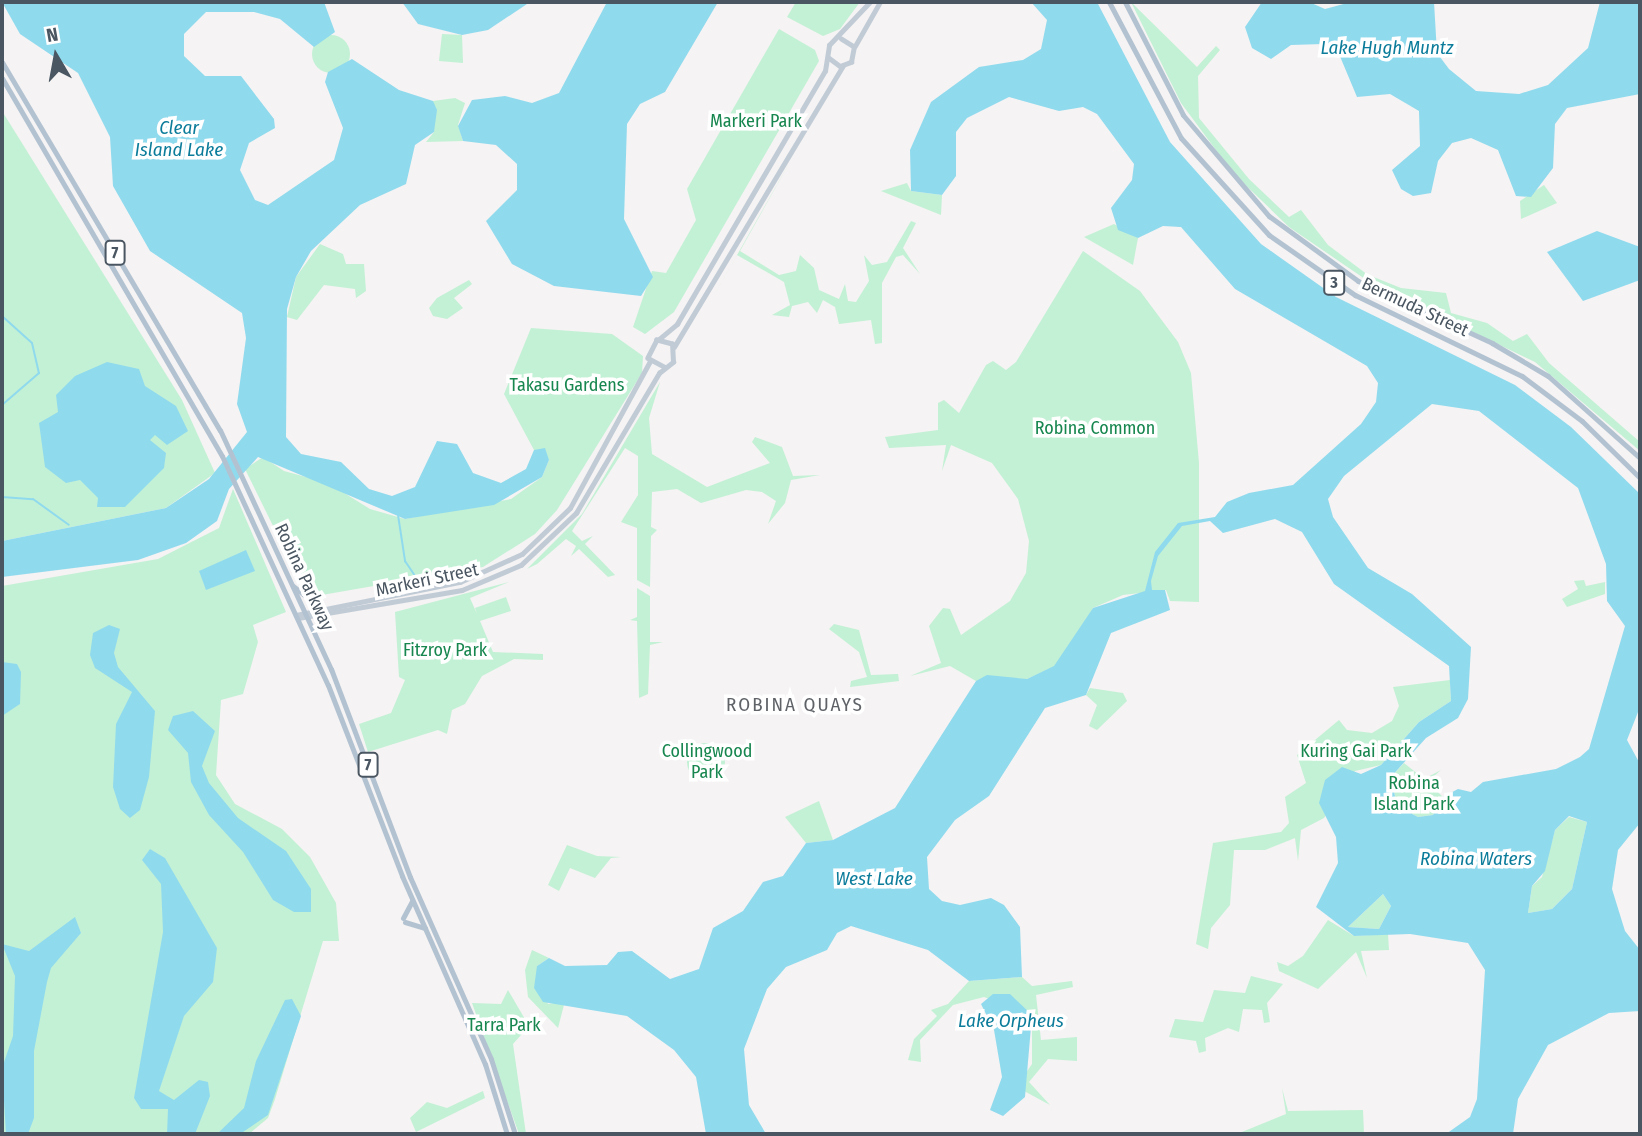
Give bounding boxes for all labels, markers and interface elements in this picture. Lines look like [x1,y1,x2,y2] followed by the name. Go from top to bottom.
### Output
[21,21,91,91] north arrow
[45,23,60,47] text: N
[1321,37,1453,59] water label: Lake Hugh Muntz
[710,110,802,132] park label: Markeri Park
[135,117,223,161] water label: Clear Island Lake
[104,241,125,266] road number: 7
[1322,270,1346,296] road number: 3
[1358,273,1472,341] street label: Bermuda Street
[509,374,625,396] park label: Takasu Gardens
[1035,417,1155,439] park label: Robina Common
[270,520,338,634] street label: Robina Parkway
[374,559,480,601] street label: Markeri Street
[403,639,487,661] park label: Fitzroy Park
[728,694,862,716] district label: ROBINA QUAYS
[1300,740,1412,762] park label: Kuring Gai Park
[662,741,752,784] park label: Collingwood Park
[358,752,378,778] road number: 7
[1373,773,1455,816] park label: Robina Island Park
[1420,848,1532,870] water label: Robina Waters
[835,868,913,890] water label: West Lake
[958,1010,1064,1032] water label: Lake Orpheus
[467,1014,541,1036] park label: Tarra Park

